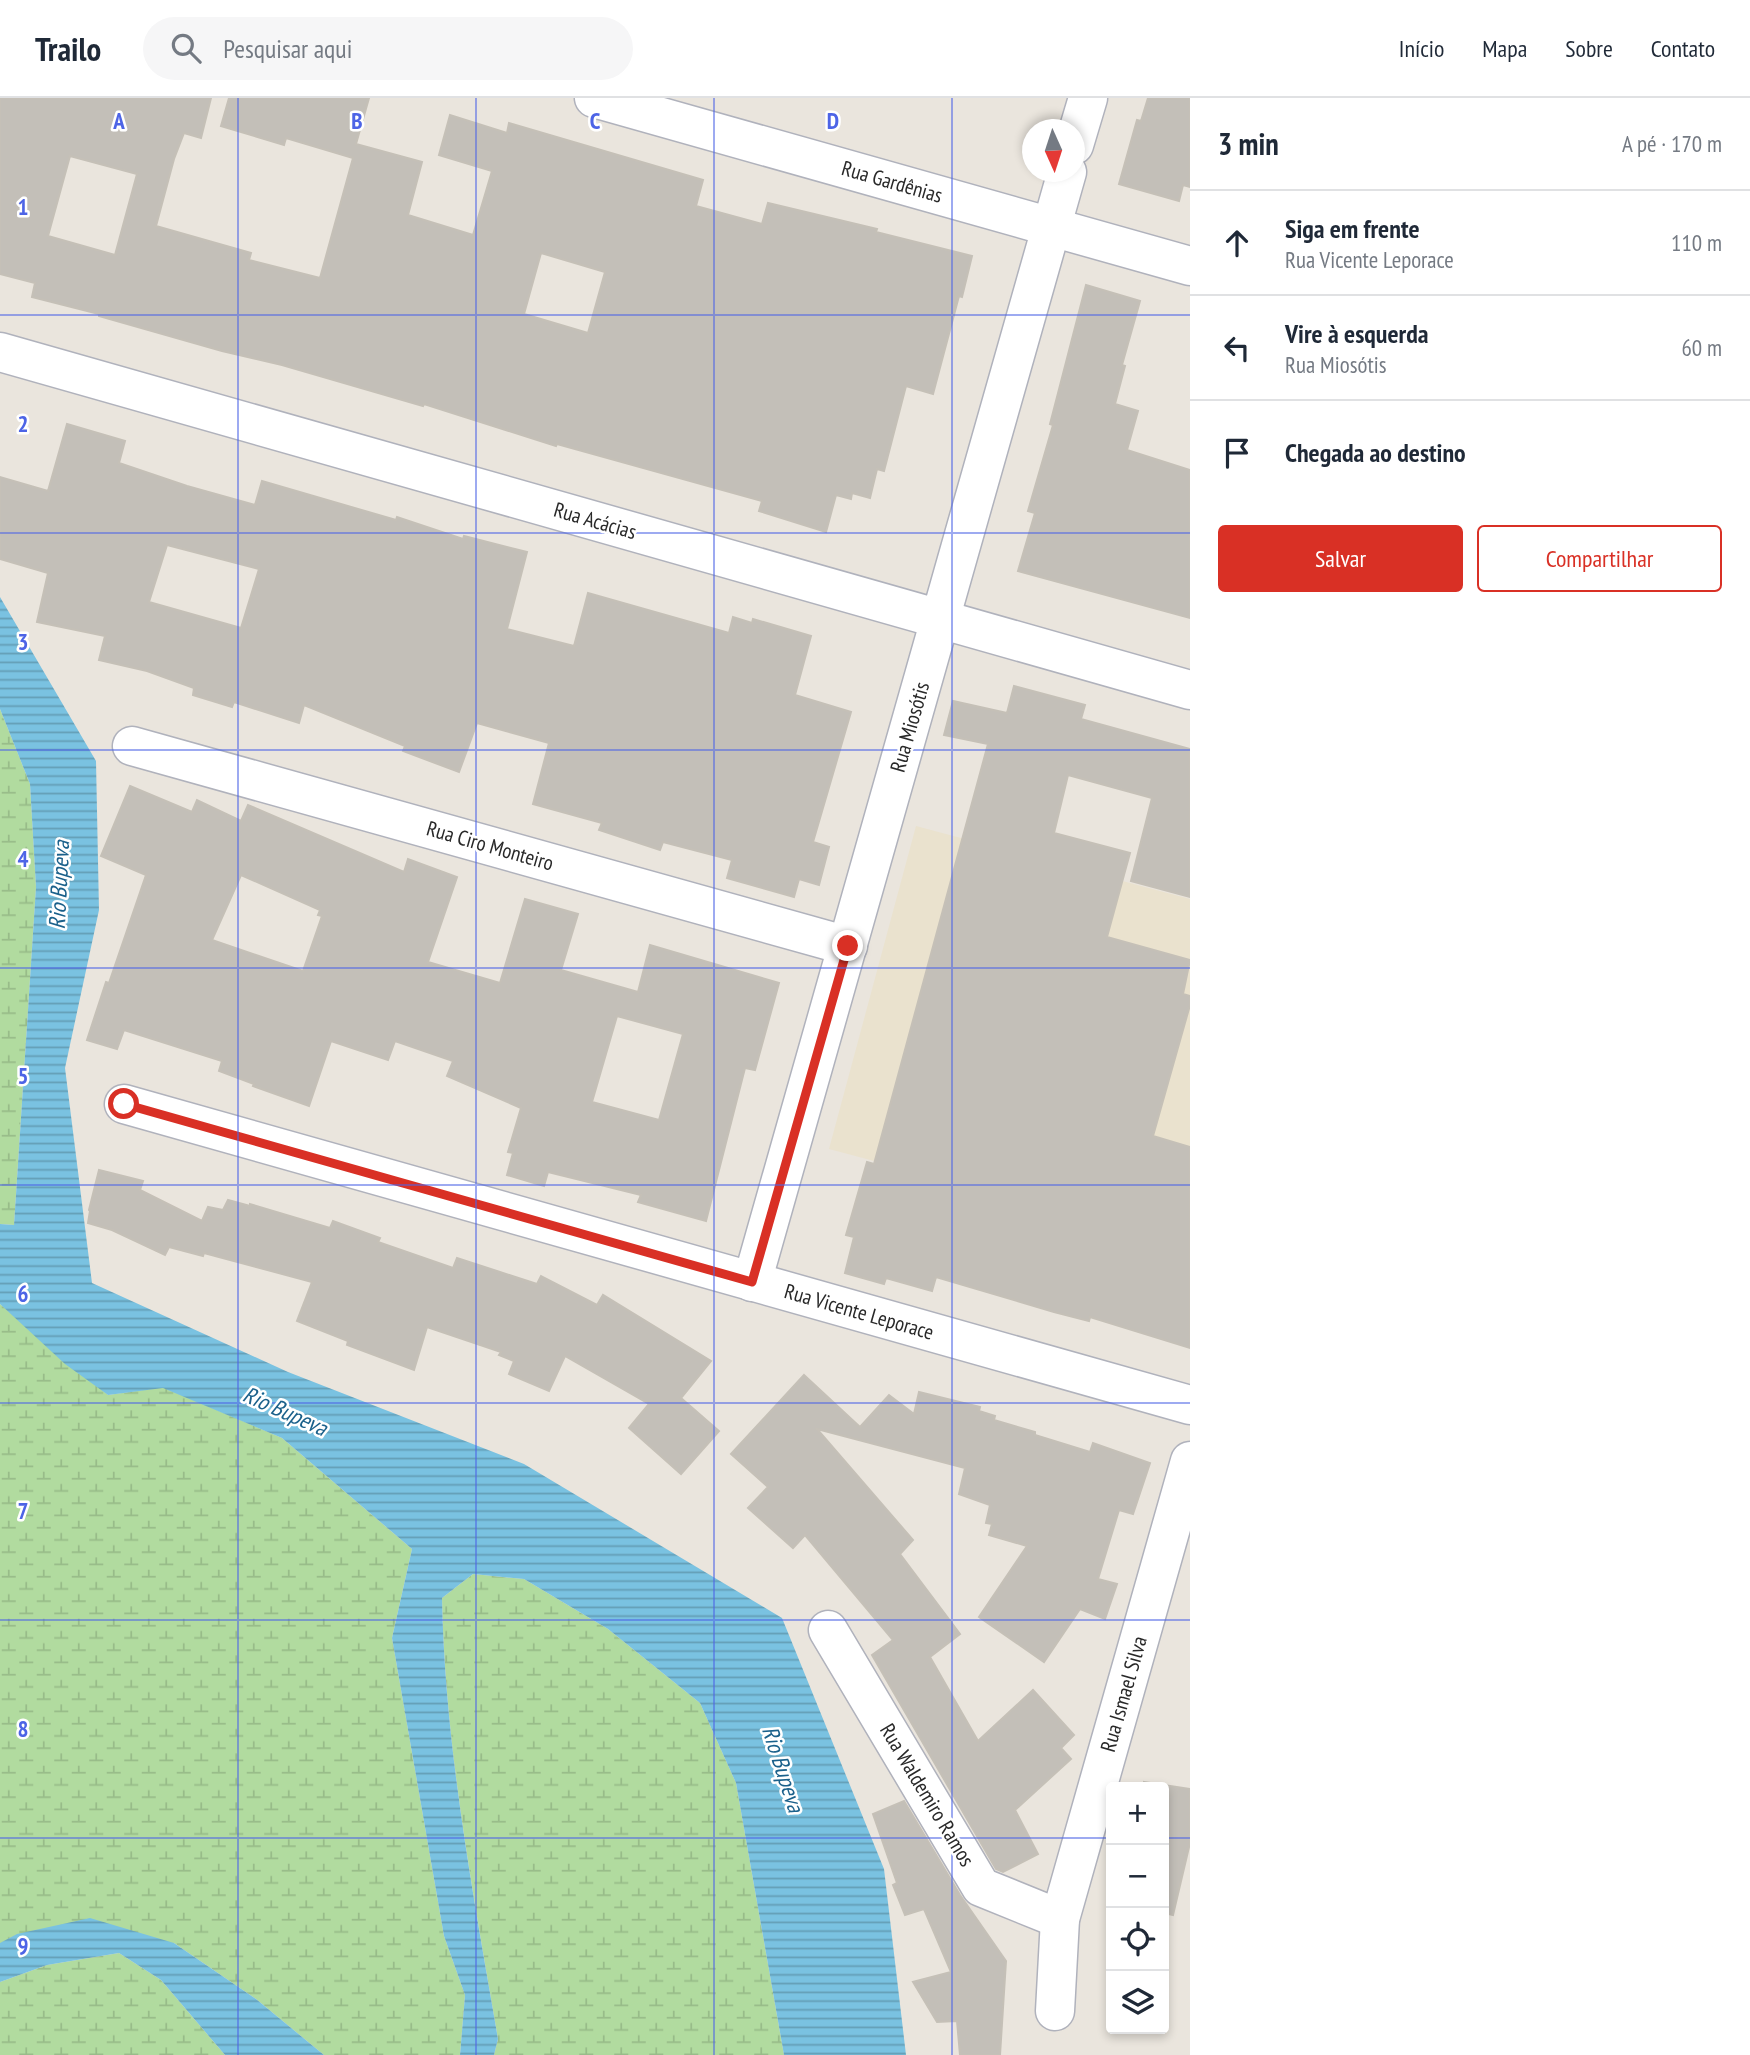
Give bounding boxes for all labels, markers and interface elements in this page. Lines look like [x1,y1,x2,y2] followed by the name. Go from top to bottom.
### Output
[143,17,633,80] search box
[35,27,101,70] text: Trailo
[167,29,205,67] icon: search
[223,32,352,65] text: Pesquisar aqui
[1399,33,1444,64] text: Início
[1482,33,1527,64] text: Mapa
[1565,33,1613,64] text: Sobre
[1651,33,1715,64] text: Contato
[112,106,125,135] text: A
[351,106,363,135] text: B
[590,106,601,135] text: C
[827,106,839,135] text: D
[1022,119,1085,182] north arrow
[1218,124,1279,163] text: 3 min
[1622,129,1722,158] text: A pé · 170 m
[839,154,946,209] street label: Rua Gardênias
[18,192,29,221] text: 1
[1285,212,1420,245] text: Siga em frente
[1218,224,1256,262] icon: ahead
[1671,228,1722,257] text: 110 m
[1285,245,1454,274] text: Rua Vicente Leporace
[1285,317,1428,350] text: Vire à esquerda
[1218,329,1256,367] icon: left
[1681,333,1722,362] text: 60 m
[1285,350,1386,379] text: Rua Miosótis
[18,409,29,438] text: 2
[1218,434,1256,472] icon: arrive
[1285,436,1466,469] text: Chegada ao destino
[551,496,640,545] street label: Rua Acácias
[1218,525,1463,592] button: Salvar
[1477,525,1722,592] button: Compartilhar
[18,627,29,656] text: 3
[884,679,935,775] street label: Rua Miosótis
[424,815,557,877] street label: Rua Ciro Monteiro
[42,838,75,930] water label: Rio Bupeva
[18,844,29,873] text: 4
[832,930,863,961] route end
[18,1061,29,1090] text: 5
[108,1088,139,1119] route start
[781,1277,937,1346] street label: Rua Vicente Leporace
[18,1279,29,1308] text: 6
[239,1379,333,1443] water label: Rio Bupeva
[18,1496,29,1525] text: 7
[1094,1633,1153,1755] street label: Rua Ismael Silva
[18,1714,29,1743] text: 8
[874,1718,981,1871] street label: Rua Waldemiro Ramos
[756,1722,812,1817] water label: Rio Bupeva
[1106,1782,1169,2034] map controls
[1106,1782,1169,1845] button: +
[1106,1845,1169,1908] button: −
[1106,1908,1169,1971] button: locate
[18,1931,29,1960] text: 9
[1106,1971,1169,2034] button: layers

